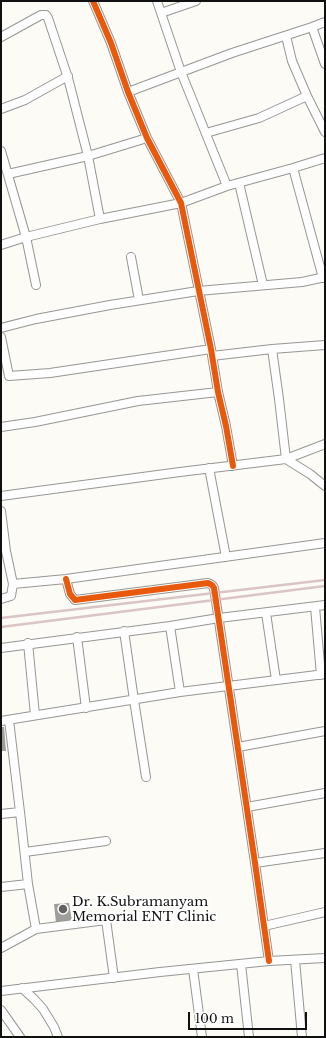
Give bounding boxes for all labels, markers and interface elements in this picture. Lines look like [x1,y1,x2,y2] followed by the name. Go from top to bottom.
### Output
[72,894,216,925] place label: Dr. K.Subramanyam Memorial ENT Clinic
[57,903,69,915] marker: Dr. K.Subramanyam Memorial ENT Clinic
[190,1004,309,1030] scale bar
[195,1011,234,1026] text: 100 m

